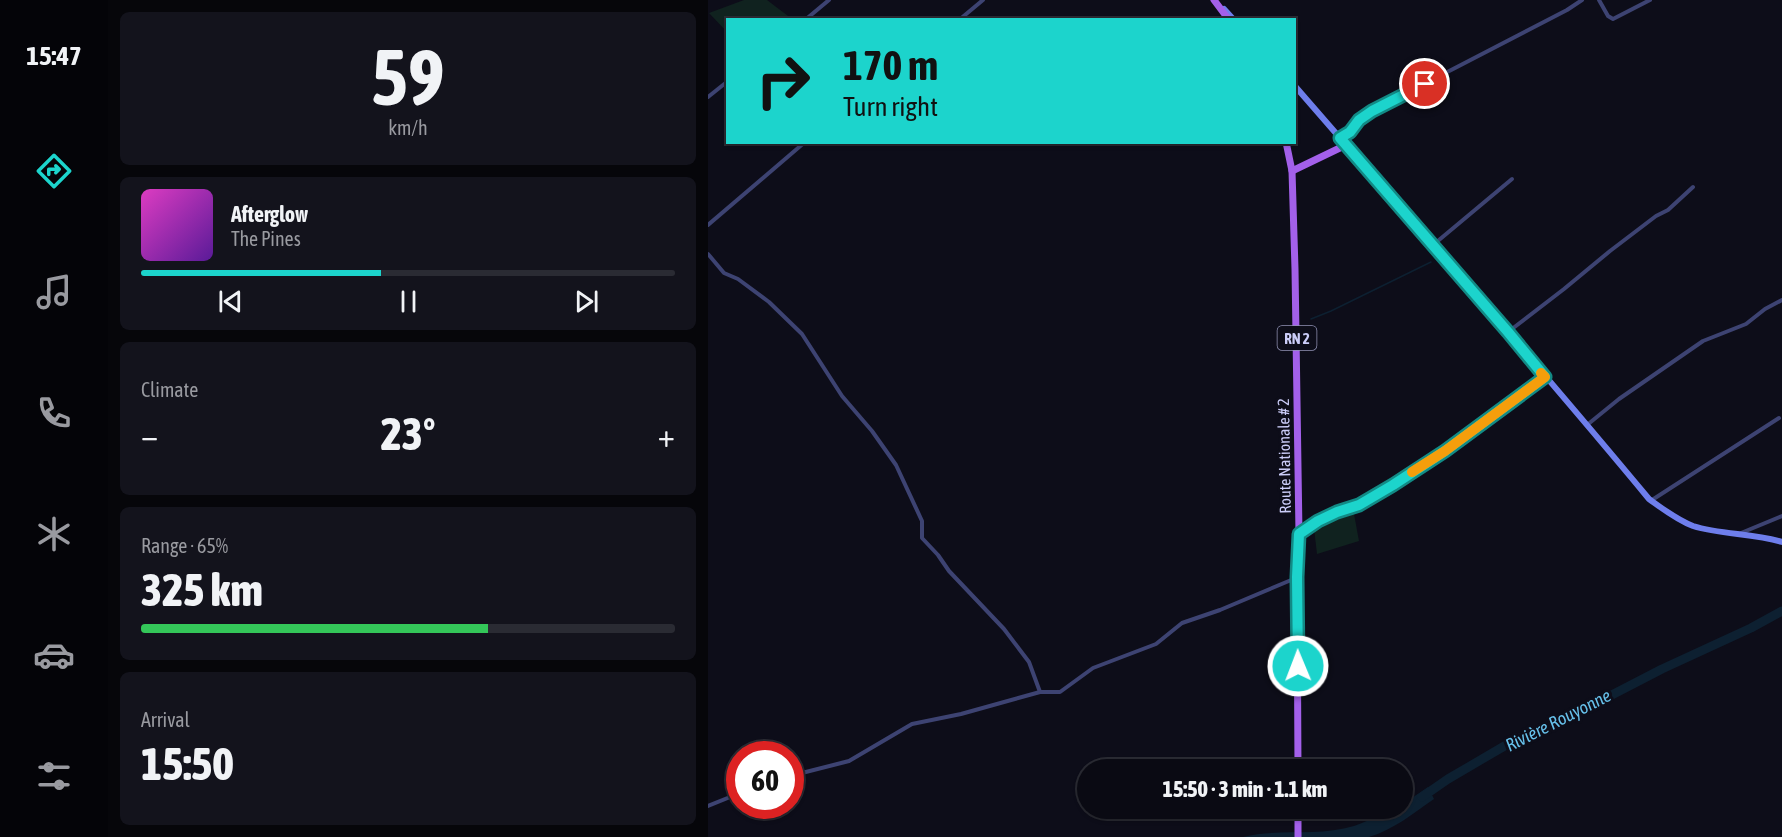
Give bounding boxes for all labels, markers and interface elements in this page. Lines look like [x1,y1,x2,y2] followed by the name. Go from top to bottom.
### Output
[371,32,445,122] text: 59
[26,40,82,71] text: 15:47
[843,41,938,89] text: 170 m
[744,42,822,120] icon: right
[1399,58,1450,109] pin
[1408,67,1441,100] icon: arrive
[843,91,938,122] text: Turn right
[388,116,428,139] text: km/h
[33,150,75,192] icon: directions
[231,201,308,227] text: Afterglow
[231,227,301,250] text: The Pines
[33,271,75,313] icon: music
[214,285,247,318] icon: previous
[392,285,425,318] icon: pause
[570,285,603,318] icon: next
[1278,326,1316,350] road number: RN 2
[141,378,198,401] text: Climate
[33,392,75,434] icon: phone
[1274,398,1294,514] street label: Route Nationale # 2
[381,408,435,460] text: 23°
[141,416,158,454] text: −
[658,416,675,454] text: +
[33,513,75,555] icon: climate
[141,534,228,557] text: Range · 65%
[141,564,263,616] text: 325 km
[33,634,75,676] icon: car
[1266,634,1330,698] position arrow
[1502,684,1614,756] water label: Rivière Rouyonne
[141,708,190,731] text: Arrival
[141,738,234,790] text: 15:50
[726,741,804,819] speed limit sign: 60
[33,755,75,797] icon: filters
[1163,776,1327,802] text: 15:50 · 3 min · 1.1 km

